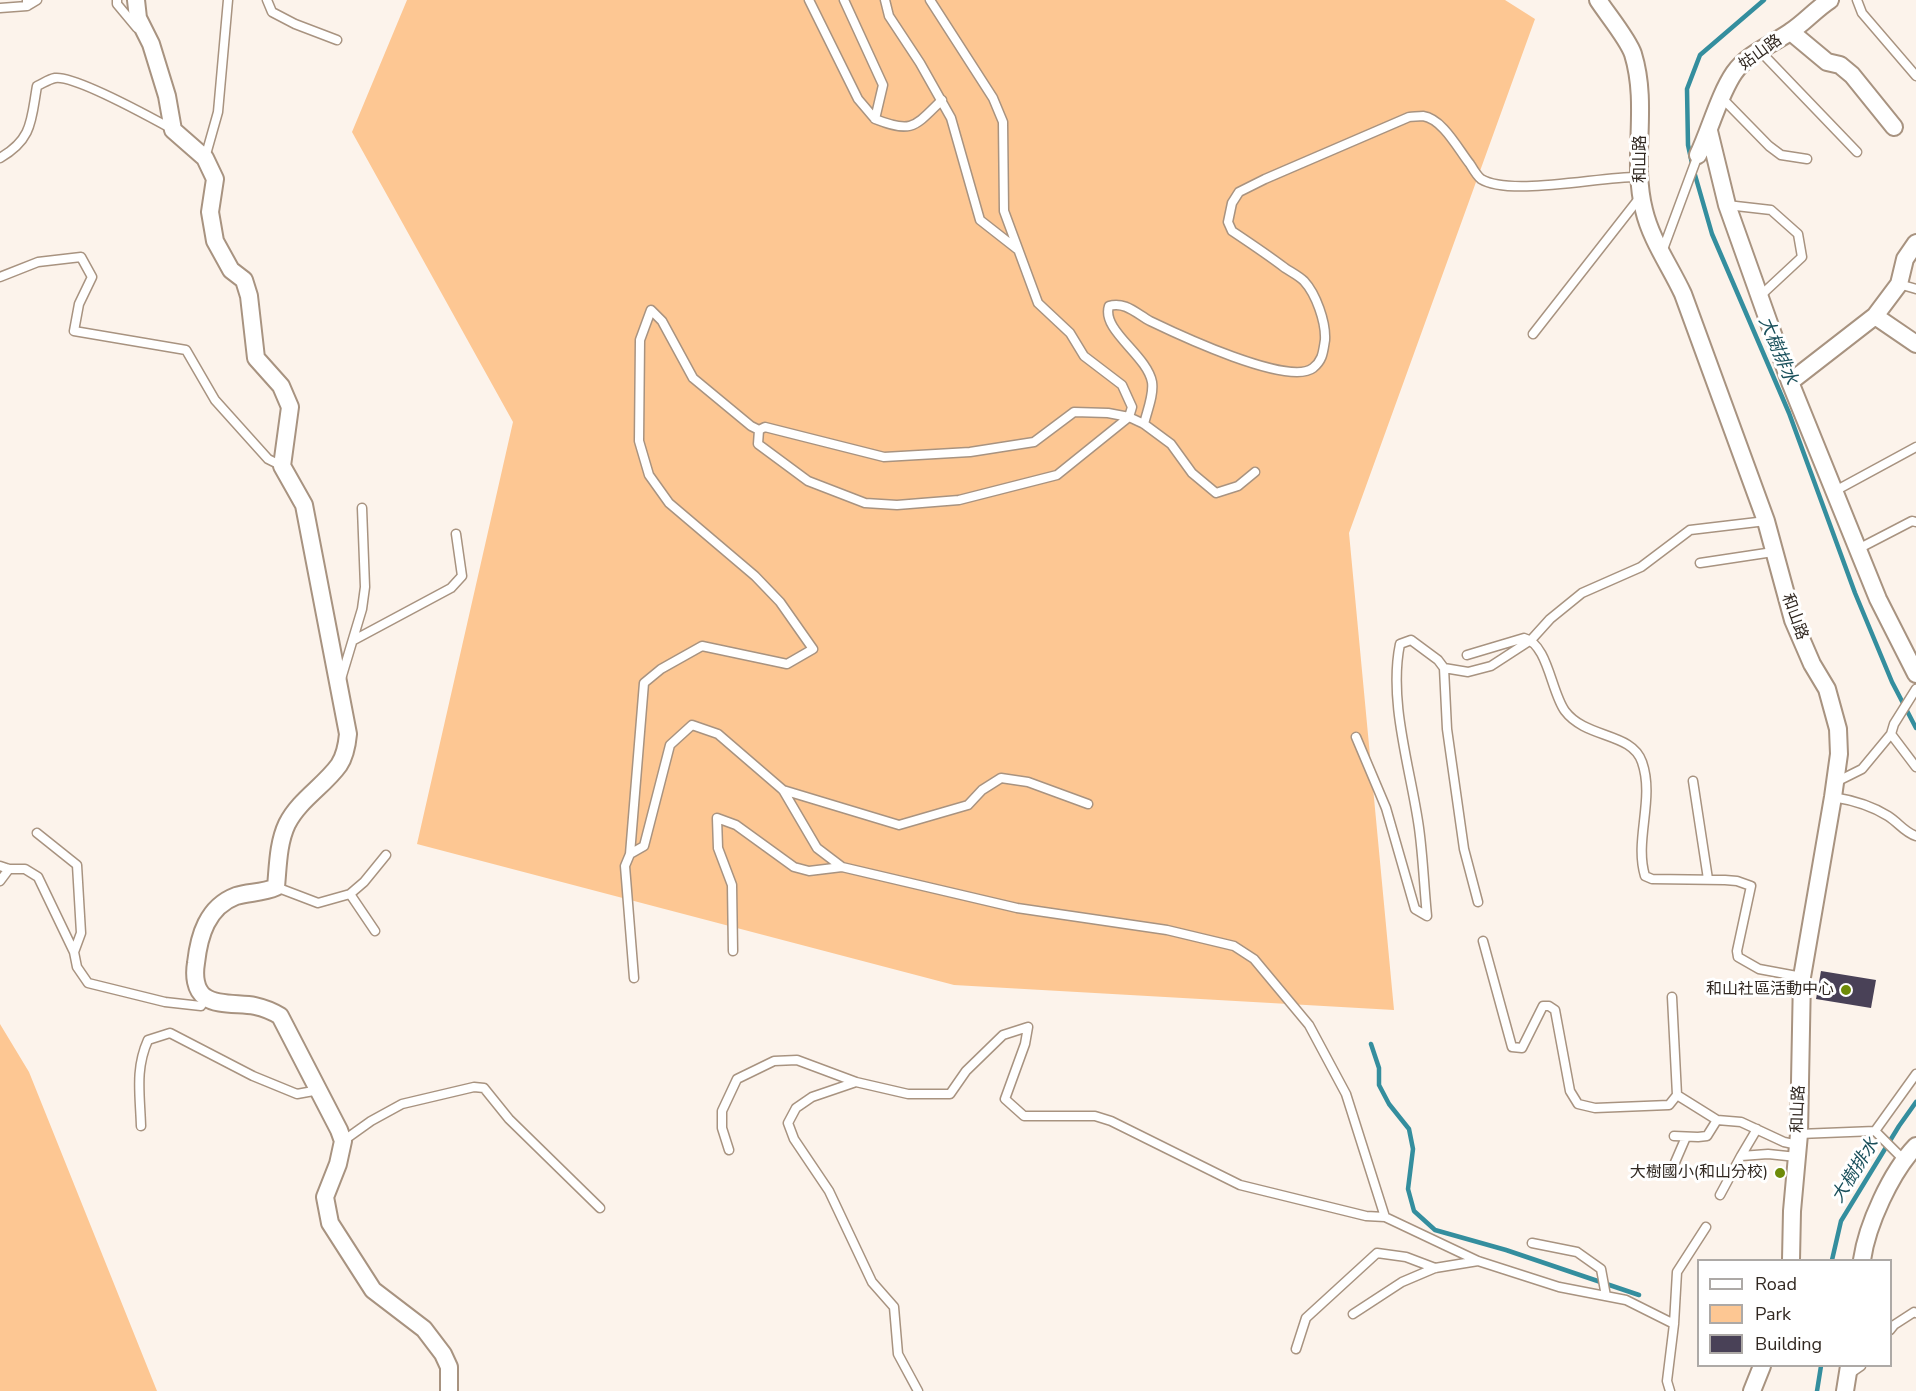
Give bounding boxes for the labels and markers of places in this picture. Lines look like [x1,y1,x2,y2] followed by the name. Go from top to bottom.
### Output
[1706,980,1834,1000] place label: 和山社區活動中心
[1839,983,1853,997] marker: 和山社區活動中心
[1630,1163,1768,1183] place label: 大樹國小(和山分校)
[1773,1166,1787,1180] marker: 大樹國小(和山分校)

